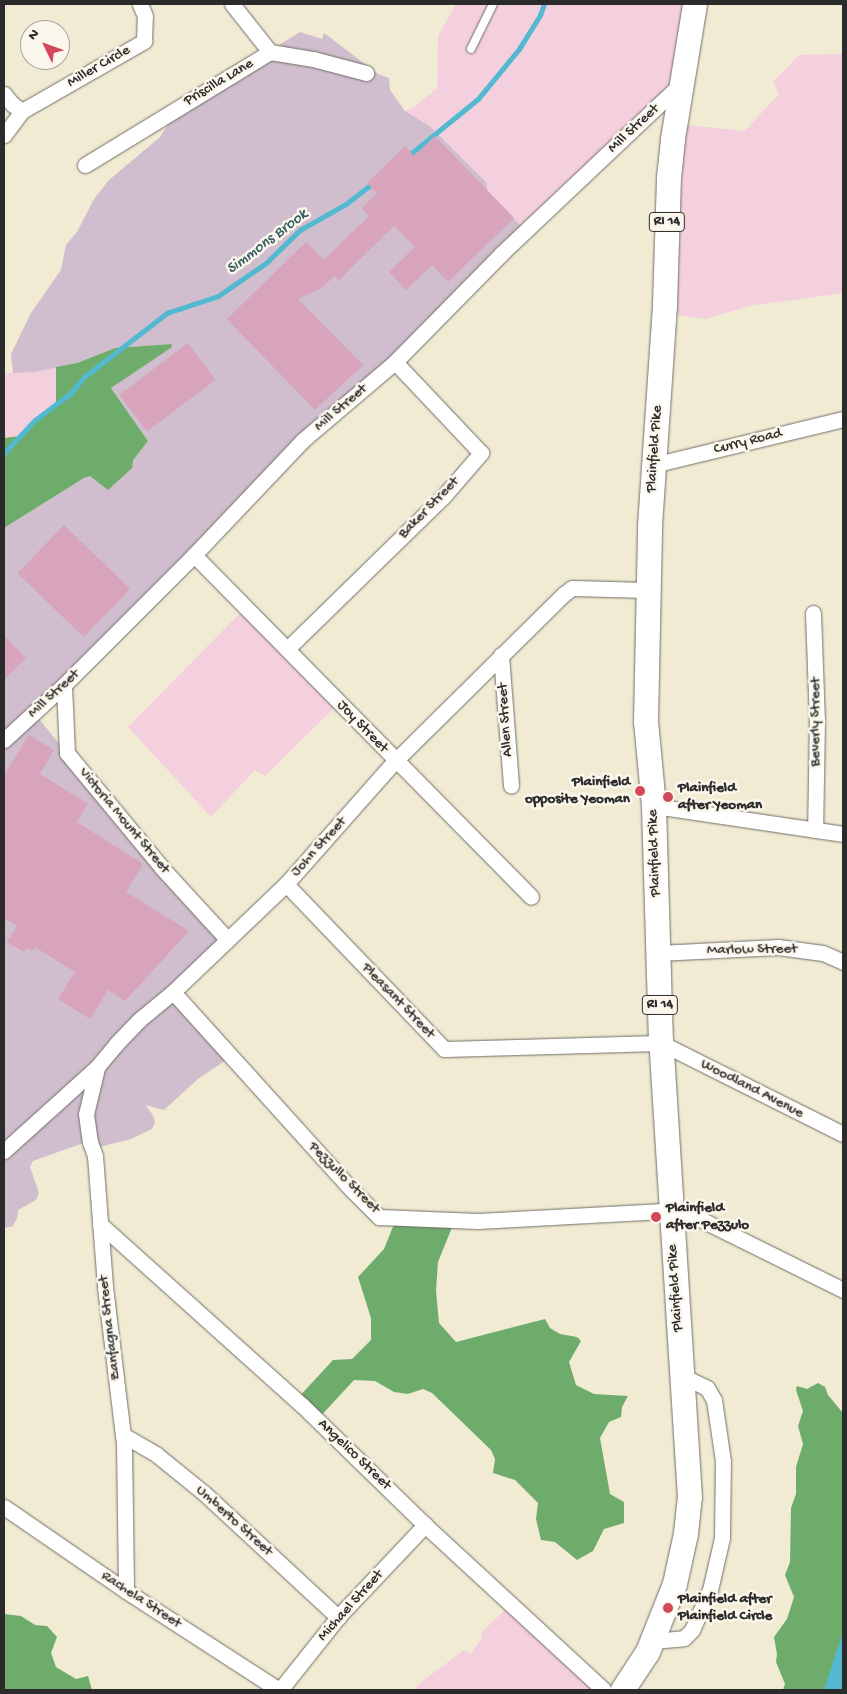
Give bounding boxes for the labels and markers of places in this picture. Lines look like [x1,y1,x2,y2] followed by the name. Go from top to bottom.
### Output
[525,773,630,808] place label: Plainfield opposite Yeoman
[678,779,762,814] place label: Plainfield after Yeoman
[634,785,646,797] marker: Plainfield opposite Yeoman
[662,791,674,803] marker: Plainfield after Yeoman
[666,1199,749,1234] place label: Plainfield after Pezzulo
[650,1211,662,1223] marker: Plainfield after Pezzulo
[678,1590,772,1625] place label: Plainfield after Plainfield Circle
[662,1602,674,1614] marker: Plainfield after Plainfield Circle

